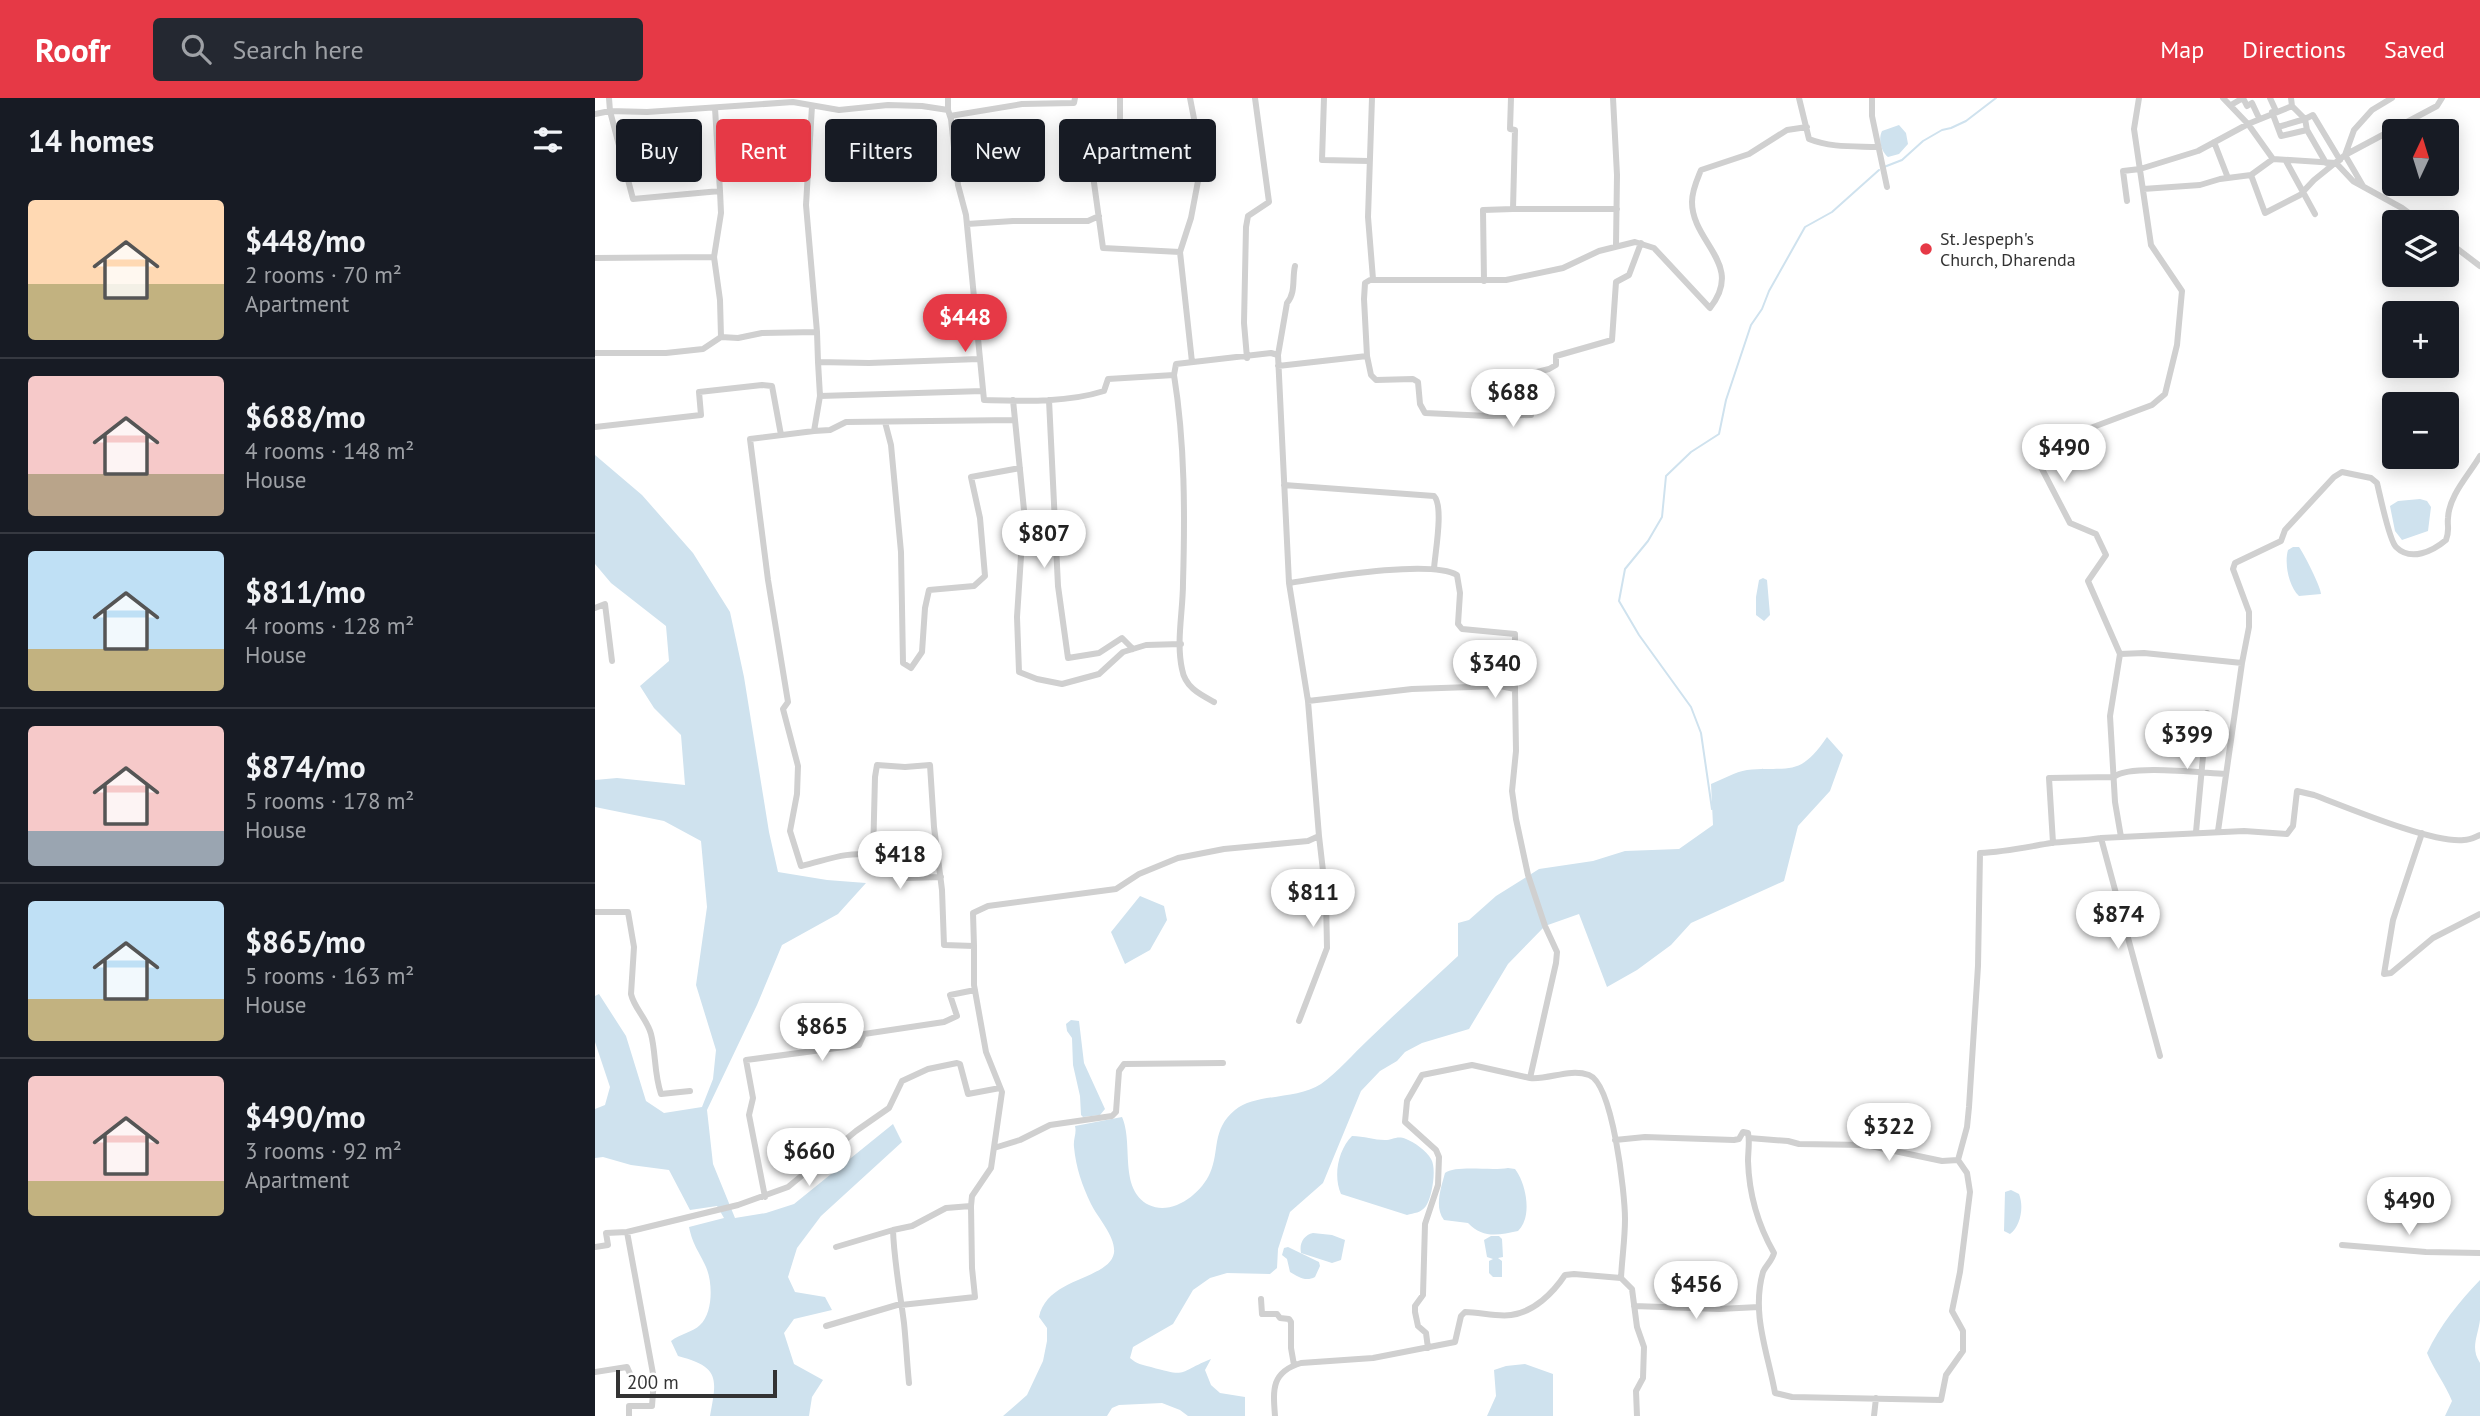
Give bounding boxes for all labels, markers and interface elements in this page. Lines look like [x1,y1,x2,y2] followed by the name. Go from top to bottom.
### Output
[153,18,643,81] search box
[35,28,111,71] text: Roofr
[177,30,215,68] icon: search
[233,33,364,66] text: Search here
[2160,34,2204,65] text: Map
[2242,34,2346,65] text: Directions
[2384,34,2445,65] text: Saved
[616,119,702,182] chip: Buy
[716,119,811,182] chip: Rent
[825,119,937,182] chip: Filters
[951,119,1045,182] chip: New
[1059,119,1216,182] chip: Apartment
[2382,119,2459,196] north arrow
[2382,119,2459,469] map controls
[28,121,154,160] text: 14 homes
[529,121,567,159] icon: filters
[2382,210,2459,287] button: layers
[245,221,366,260] text: $448/mo
[1940,227,2076,271] place label: St. Jespeph's Church, Dharenda
[84,228,168,312] icon: home
[1918,241,1934,257] marker: St. Jespeph's Church, Dharenda
[245,260,402,289] text: 2 rooms · 70 m²
[245,289,349,318] text: Apartment
[924,294,1006,354] pin: $448
[2382,301,2459,378] button: +
[939,302,991,331] text: $448
[1472,370,1554,429] pin: $688
[1487,377,1539,406] text: $688
[2382,392,2459,469] button: −
[245,397,366,436] text: $688/mo
[84,404,168,488] icon: home
[2023,424,2105,484] pin: $490
[2038,432,2090,461] text: $490
[245,436,414,465] text: 4 rooms · 148 m²
[245,465,307,494] text: House
[1003,510,1085,570] pin: $807
[1018,518,1070,547] text: $807
[245,572,366,611] text: $811/mo
[84,579,168,663] icon: home
[245,611,414,640] text: 4 rooms · 128 m²
[245,640,307,669] text: House
[1454,640,1536,700] pin: $340
[1469,648,1521,677] text: $340
[2146,712,2228,771] pin: $399
[2161,719,2213,748] text: $399
[245,747,366,786] text: $874/mo
[84,754,168,838] icon: home
[245,786,414,815] text: 5 rooms · 178 m²
[245,815,307,844] text: House
[859,832,941,891] pin: $418
[874,839,926,868] text: $418
[1272,870,1354,929] pin: $811
[1287,877,1339,906] text: $811
[2077,892,2159,951] pin: $874
[2092,899,2144,928] text: $874
[245,922,366,961] text: $865/mo
[84,929,168,1013] icon: home
[245,961,414,990] text: 5 rooms · 163 m²
[245,990,307,1019] text: House
[781,1004,863,1063] pin: $865
[796,1011,848,1040] text: $865
[245,1097,366,1136] text: $490/mo
[84,1104,168,1188] icon: home
[1848,1104,1930,1163] pin: $322
[1863,1111,1915,1140] text: $322
[768,1128,850,1188] pin: $660
[245,1136,402,1165] text: 3 rooms · 92 m²
[783,1136,835,1165] text: $660
[245,1165,349,1194] text: Apartment
[2368,1178,2450,1237] pin: $490
[2383,1185,2435,1214] text: $490
[1655,1262,1737,1321] pin: $456
[1670,1269,1722,1298] text: $456
[616,1367,777,1399] scale bar
[627,1370,679,1394] text: 200 m

